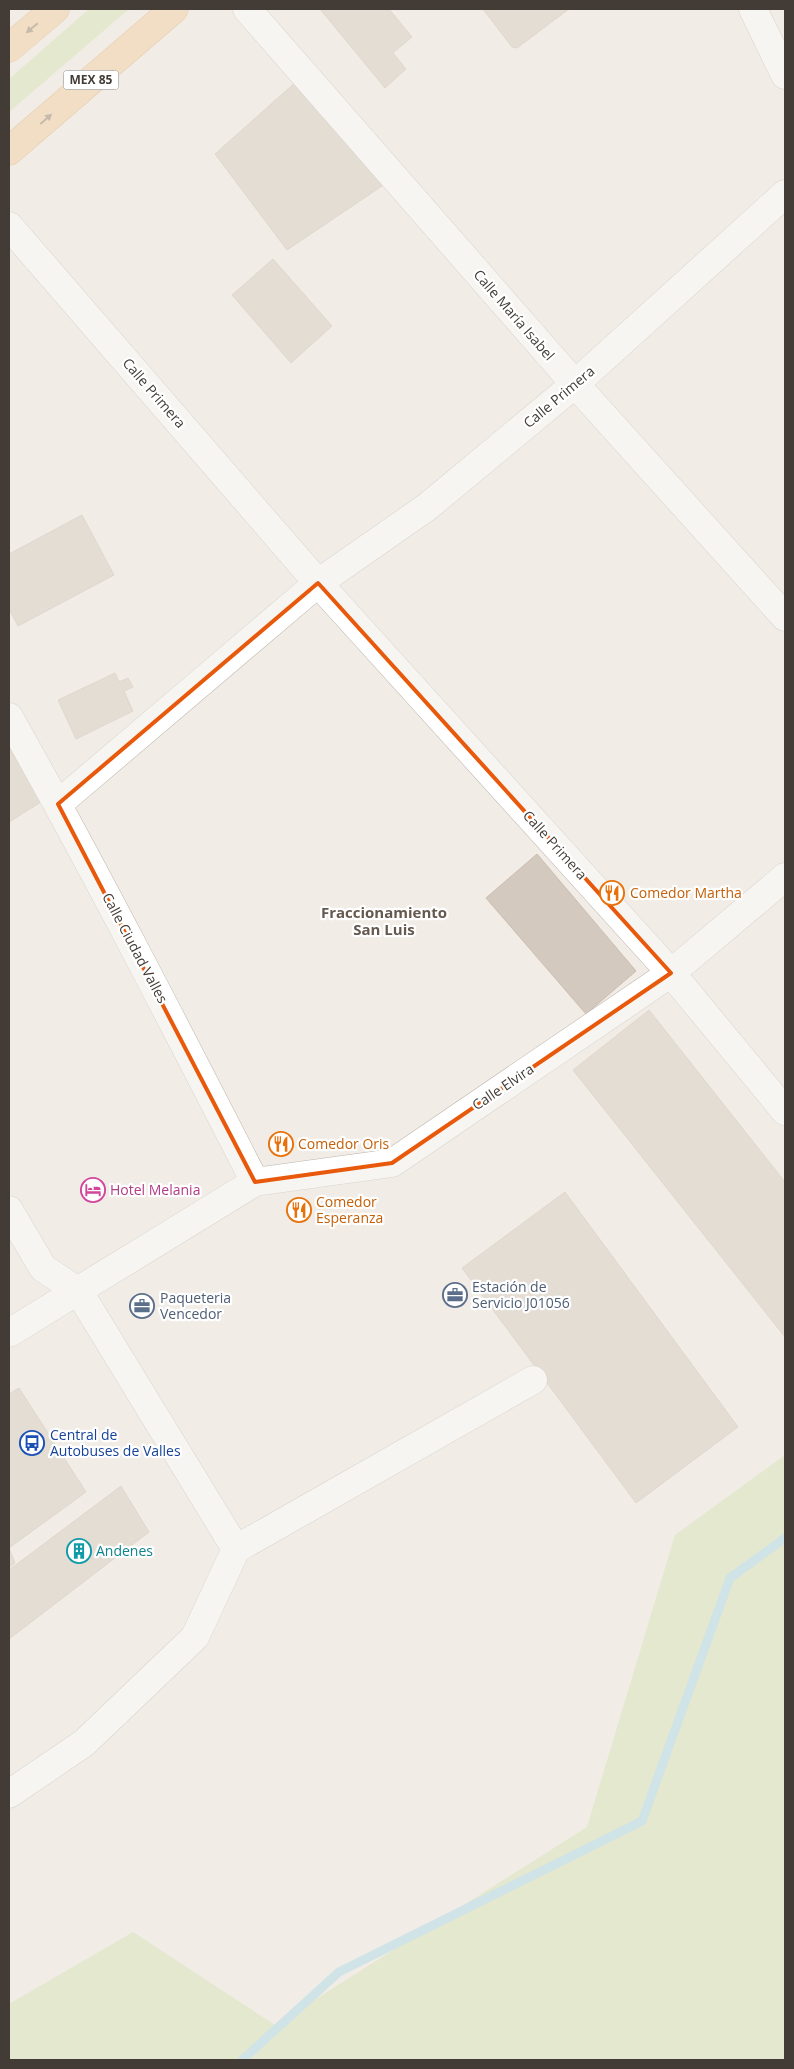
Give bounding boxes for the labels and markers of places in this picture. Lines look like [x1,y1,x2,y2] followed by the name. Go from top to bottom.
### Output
[599,880,625,906] restaurant icon: Comedor Martha
[630,883,742,902] place label: Comedor Martha
[268,1131,294,1157] restaurant icon: Comedor Oris
[298,1134,390,1153] place label: Comedor Oris
[80,1177,106,1203] hotel icon: Hotel Melania
[110,1180,200,1199] place label: Hotel Melania
[316,1192,383,1227] place label: Comedor Esperanza
[286,1197,312,1223] restaurant icon: Comedor Esperanza
[472,1277,570,1312] place label: Estación de Servicio J01056
[442,1282,468,1308] office icon: Estación de Servicio J01056
[160,1288,231,1323] place label: Paqueteria Vencedor
[129,1293,155,1319] office icon: Paqueteria Vencedor
[50,1425,181,1460] place label: Central de Autobuses de Valles
[19,1430,45,1456] bus stop icon: Central de Autobuses de Valles
[66,1538,92,1564] building icon: Andenes
[96,1541,153,1560] place label: Andenes

